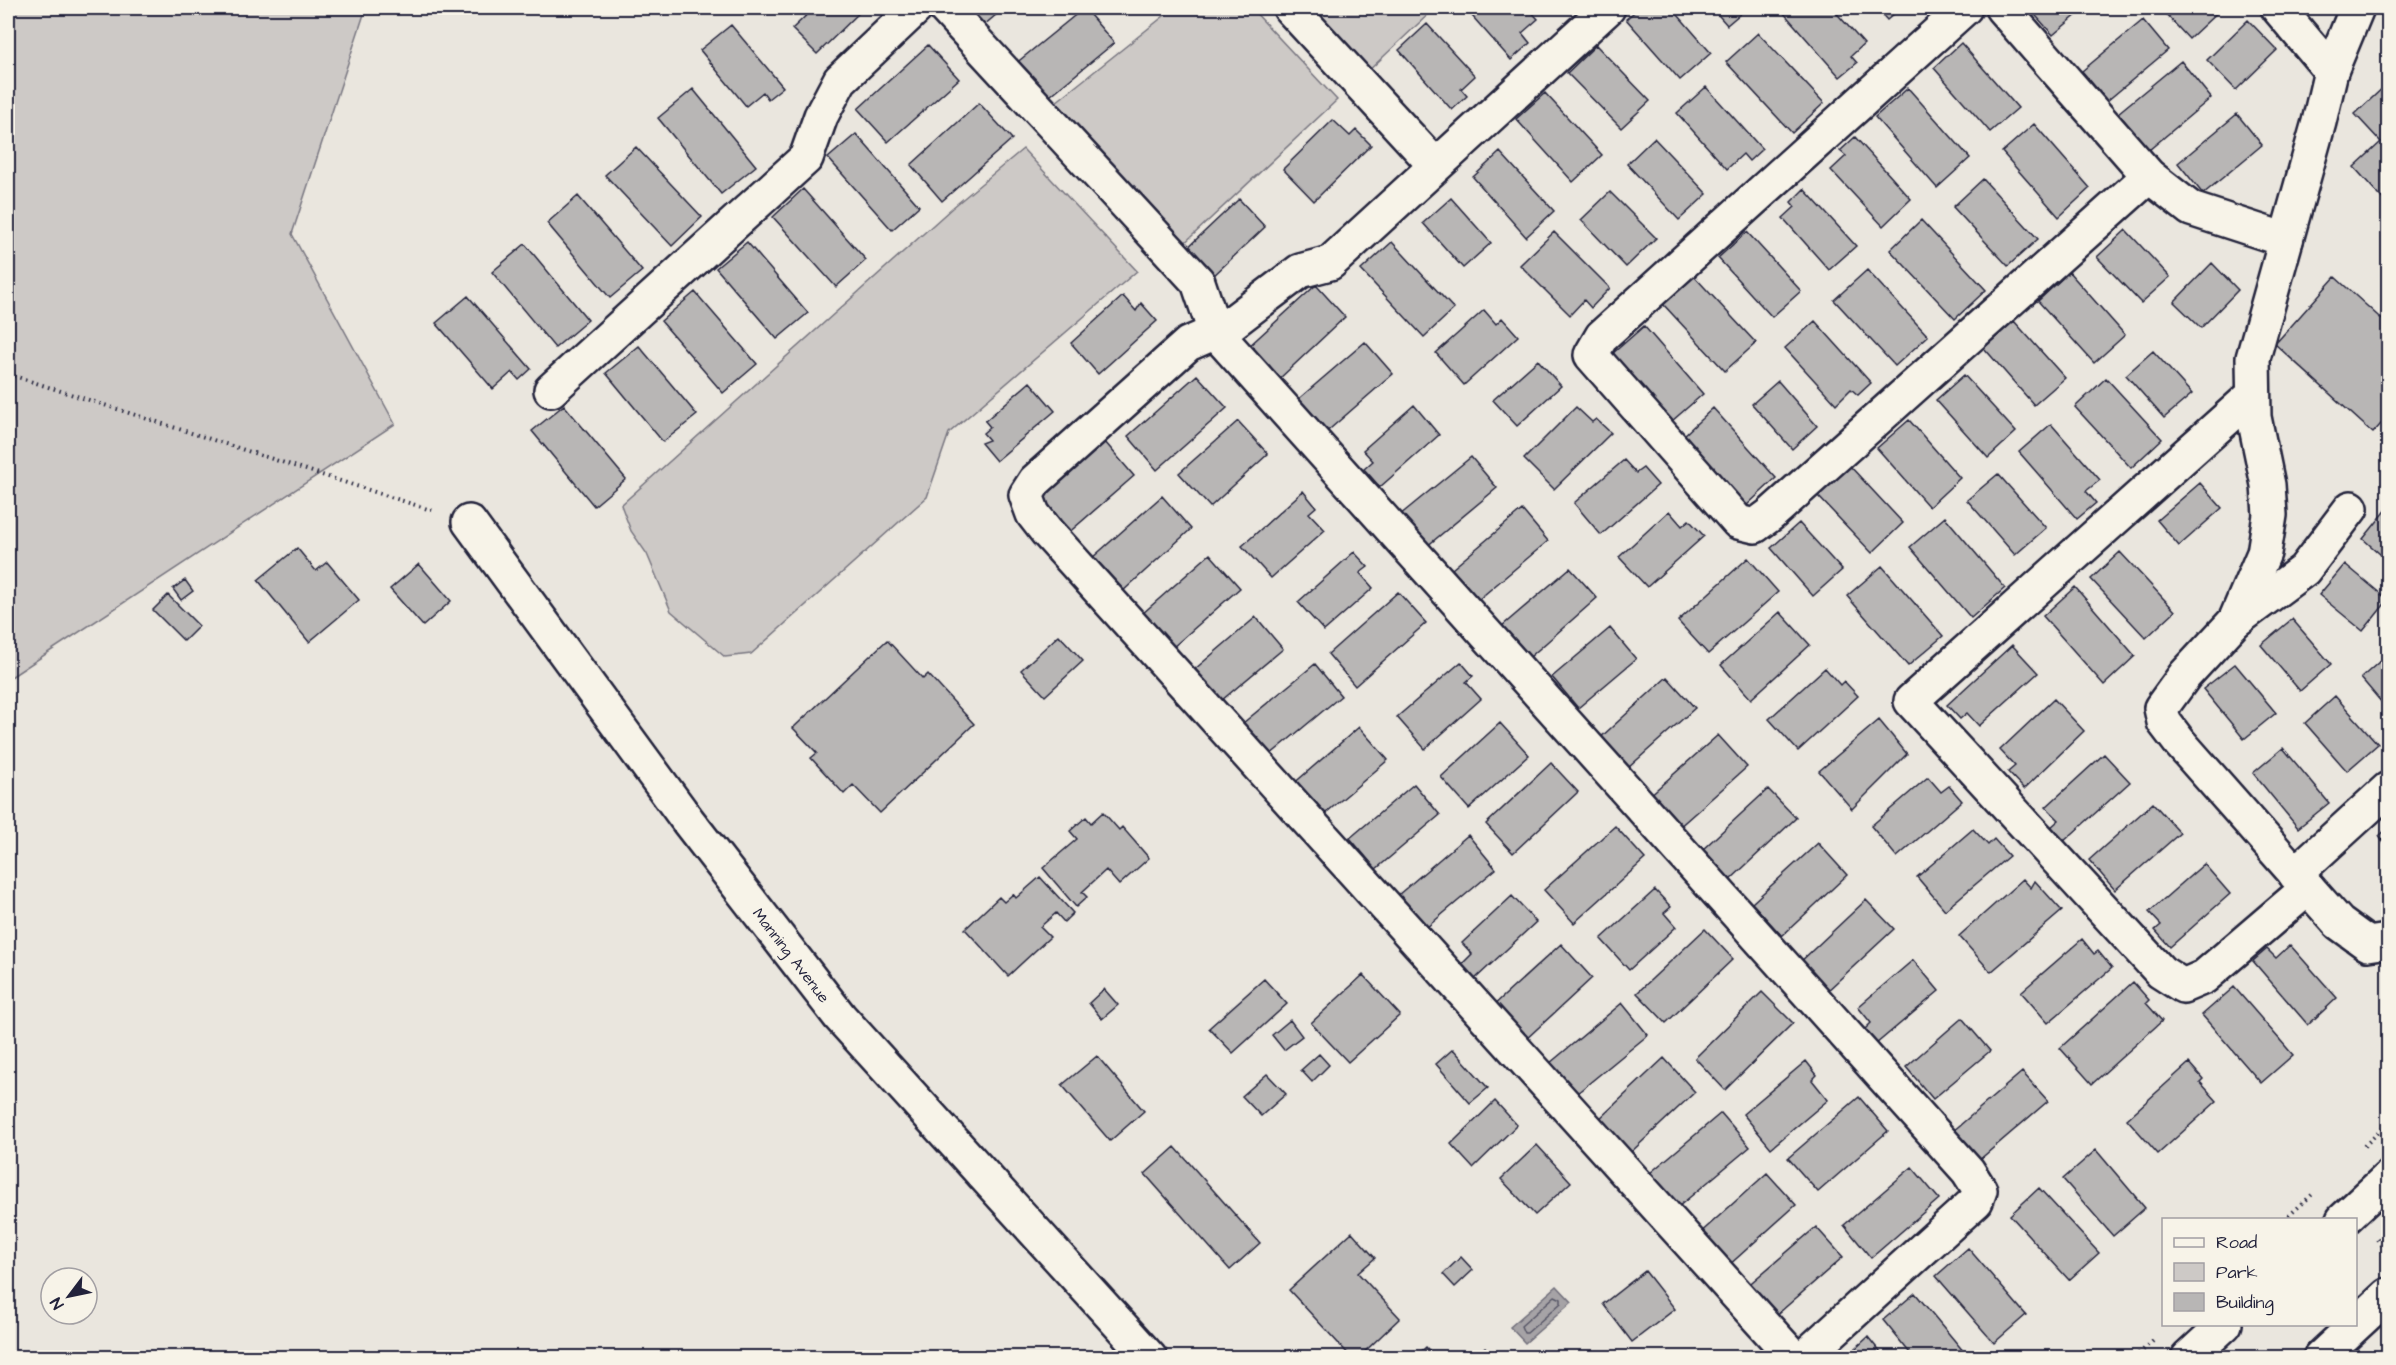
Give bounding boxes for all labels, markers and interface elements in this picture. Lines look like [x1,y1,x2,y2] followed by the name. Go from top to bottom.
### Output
[747,904,835,1008] street label: Manning Avenue
[2162,1218,2357,1326] legend
[2216,1230,2257,1255] text: Road
[2216,1260,2258,1285] text: Park
[39,1266,99,1326] north arrow
[2216,1290,2274,1316] text: Building
[45,1293,69,1314] text: N

